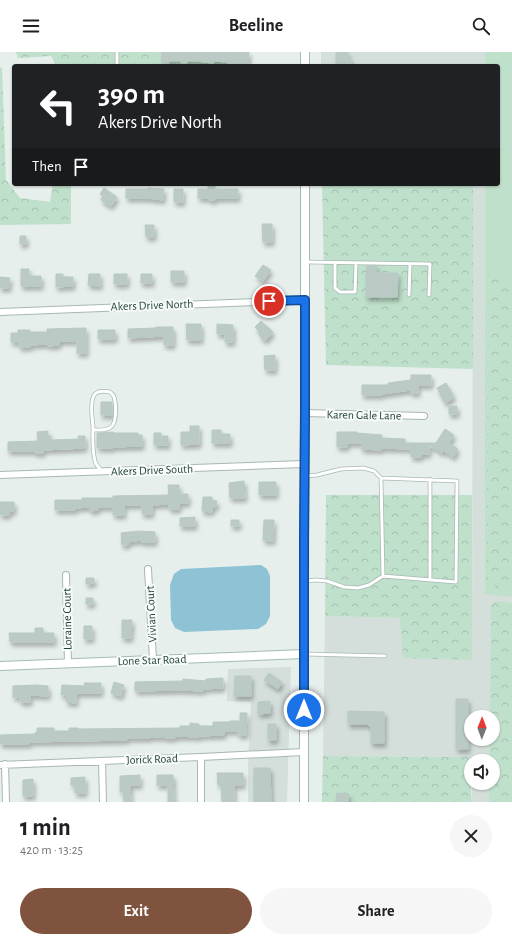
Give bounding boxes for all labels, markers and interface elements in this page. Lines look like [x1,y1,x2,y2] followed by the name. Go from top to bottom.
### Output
[20,15,42,37] icon: menu
[470,15,492,37] icon: search
[229,17,283,35] text: Beeline
[32,80,84,132] icon: left
[98,81,165,109] text: 390 m
[98,114,222,132] text: Akers Drive North
[70,156,92,178] icon: arrive
[32,159,62,174] text: Then
[252,284,286,318] pin
[258,290,280,312] icon: arrive
[110,298,194,312] street label: Akers Drive North
[327,408,401,422] street label: Karen Gale Lane
[111,463,193,477] street label: Akers Drive South
[144,585,158,643] street label: Vivian Court
[60,588,74,650] street label: Loraine Court
[117,653,187,667] street label: Lone Star Road
[283,689,325,731] position arrow
[464,710,500,746] north arrow
[464,710,500,790] map controls
[126,752,178,766] street label: Jorick Road
[464,754,500,790] button: sound
[450,815,492,857] button: close
[20,816,71,840] text: 1 min
[20,844,83,857] text: 420 m · 13:25
[20,888,252,934] button: Exit
[260,888,492,934] button: Share

